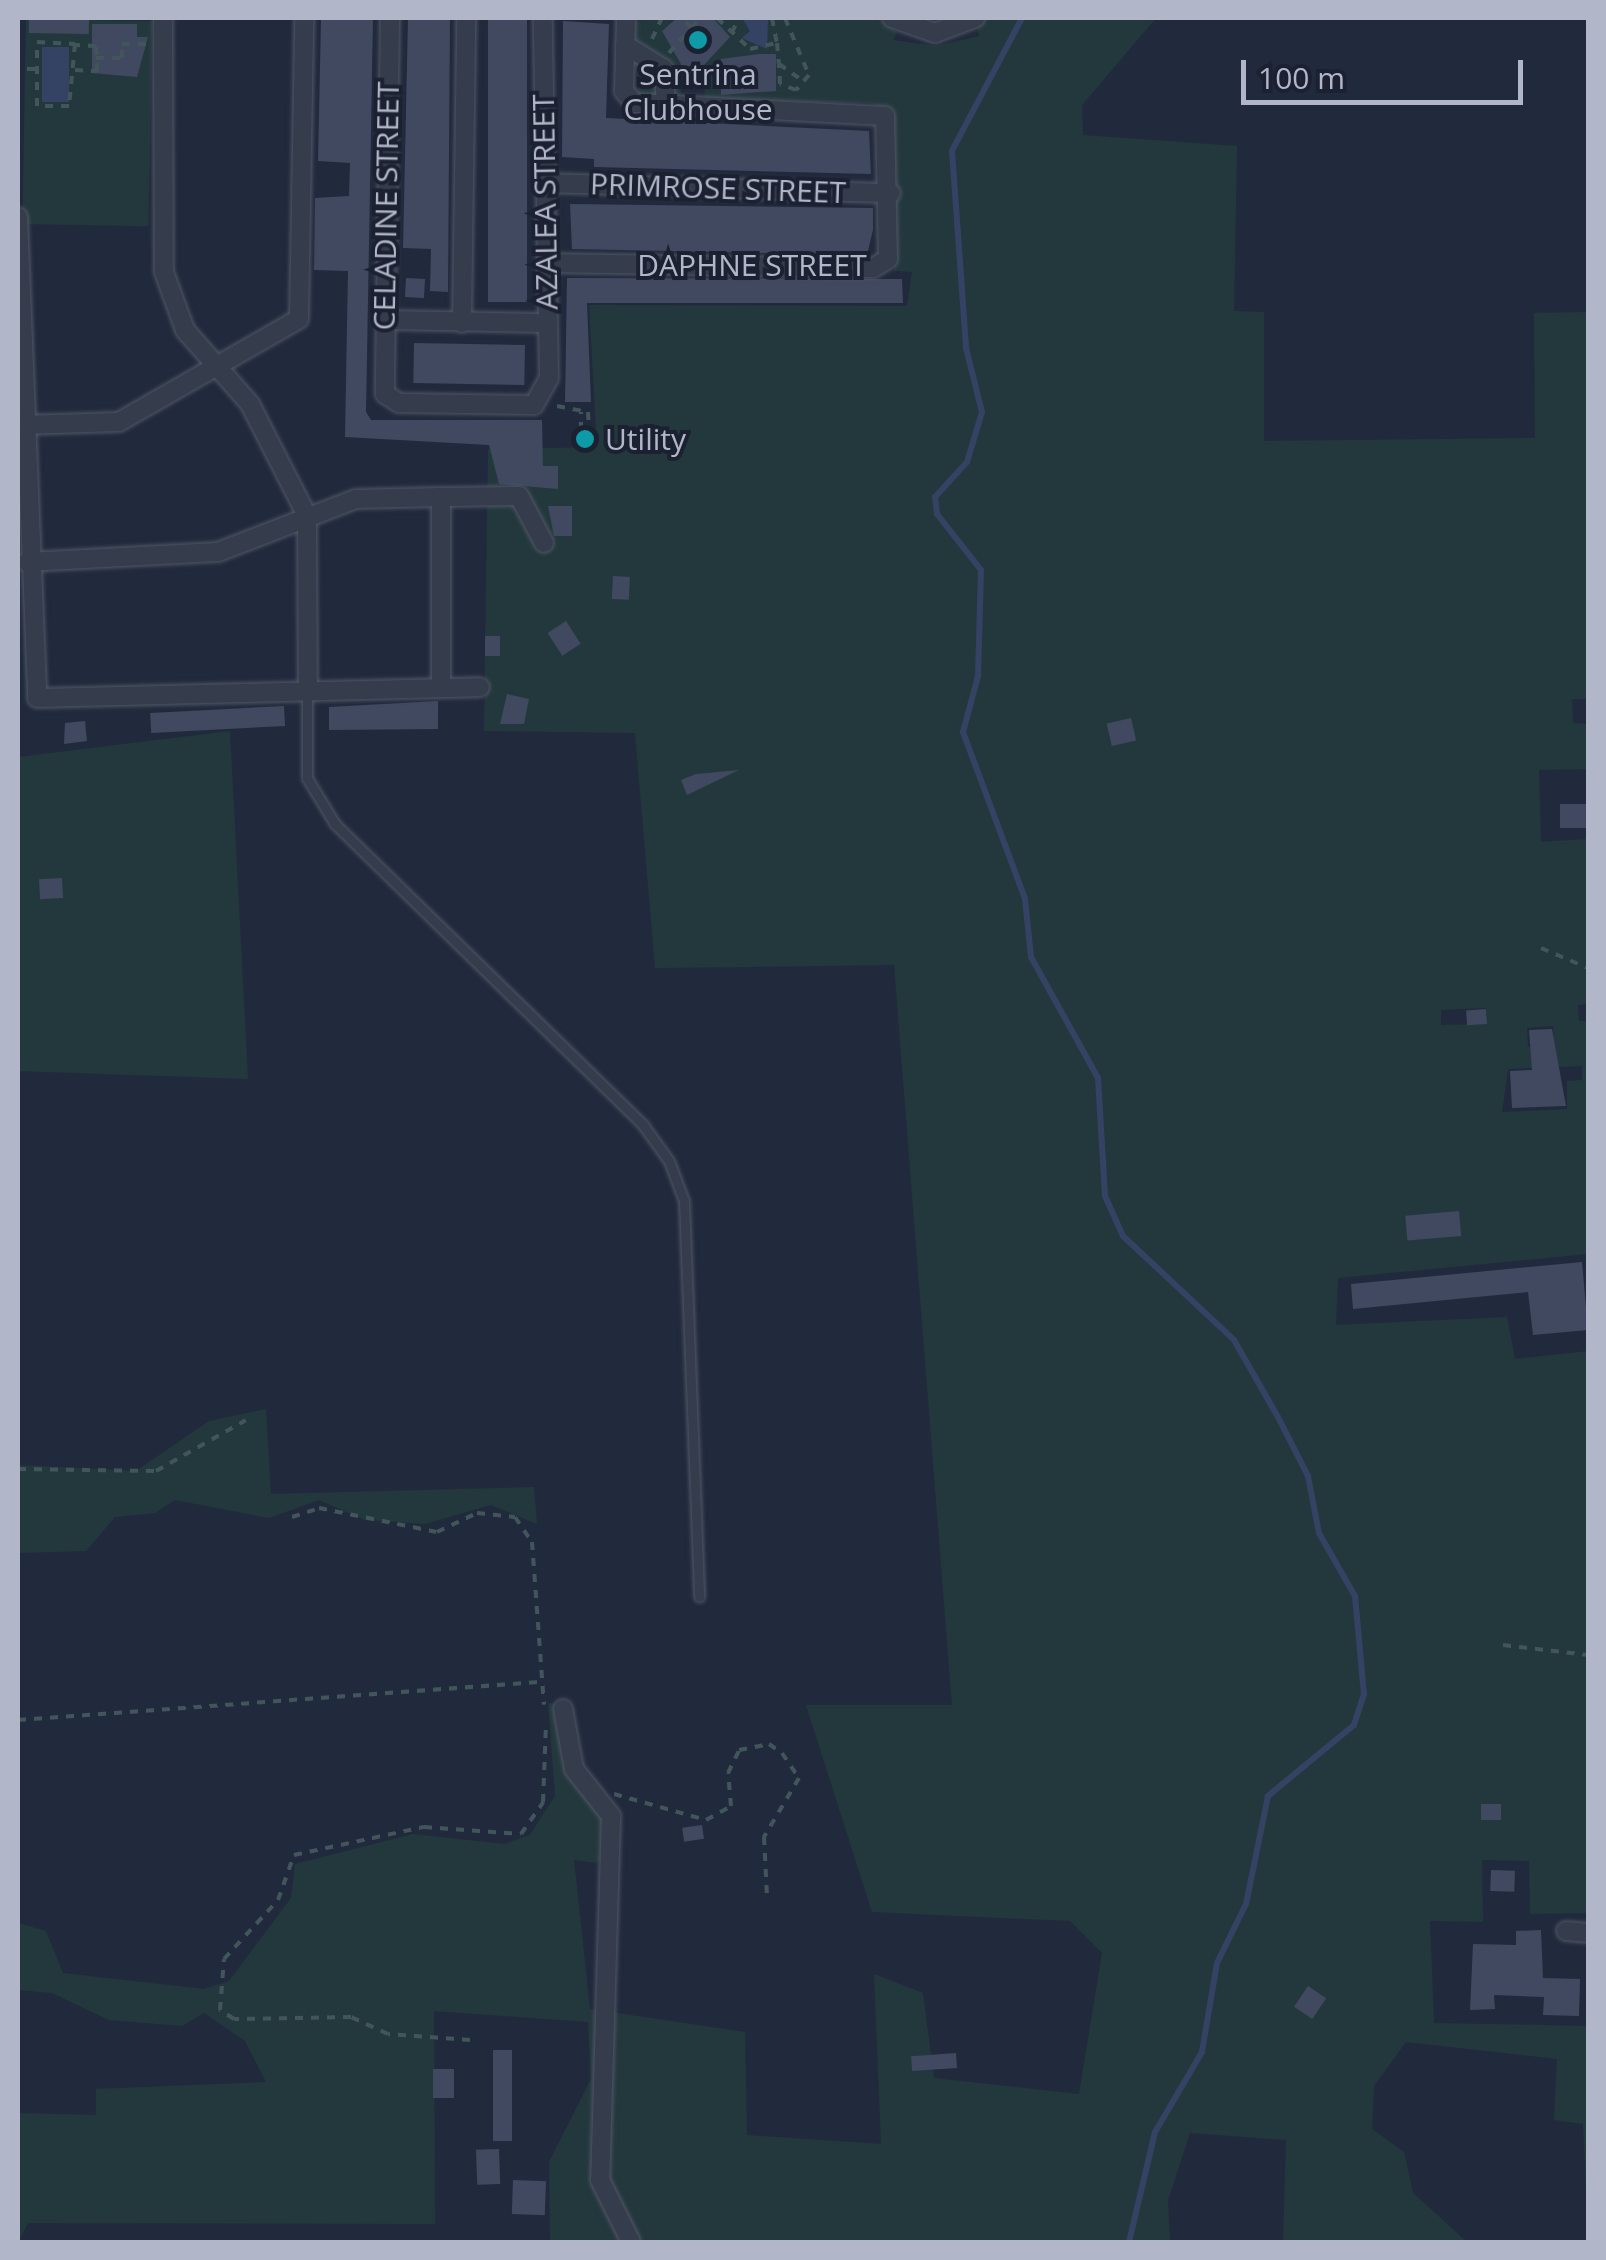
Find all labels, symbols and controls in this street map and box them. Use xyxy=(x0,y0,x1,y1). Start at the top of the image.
marker: Sentrina Clubhouse xyxy=(687,29,709,51)
scale bar xyxy=(1246,40,1528,102)
place label: Sentrina Clubhouse xyxy=(623,56,773,126)
text: 100 m xyxy=(1258,57,1345,98)
street label: CELADINE STREET xyxy=(366,81,406,331)
street label: AZALEA STREET xyxy=(525,94,565,310)
street label: PRIMROSE STREET xyxy=(589,166,847,210)
street label: DAPHNE STREET xyxy=(637,247,867,283)
place label: Utility xyxy=(605,421,686,457)
marker: Utility xyxy=(574,428,596,450)

